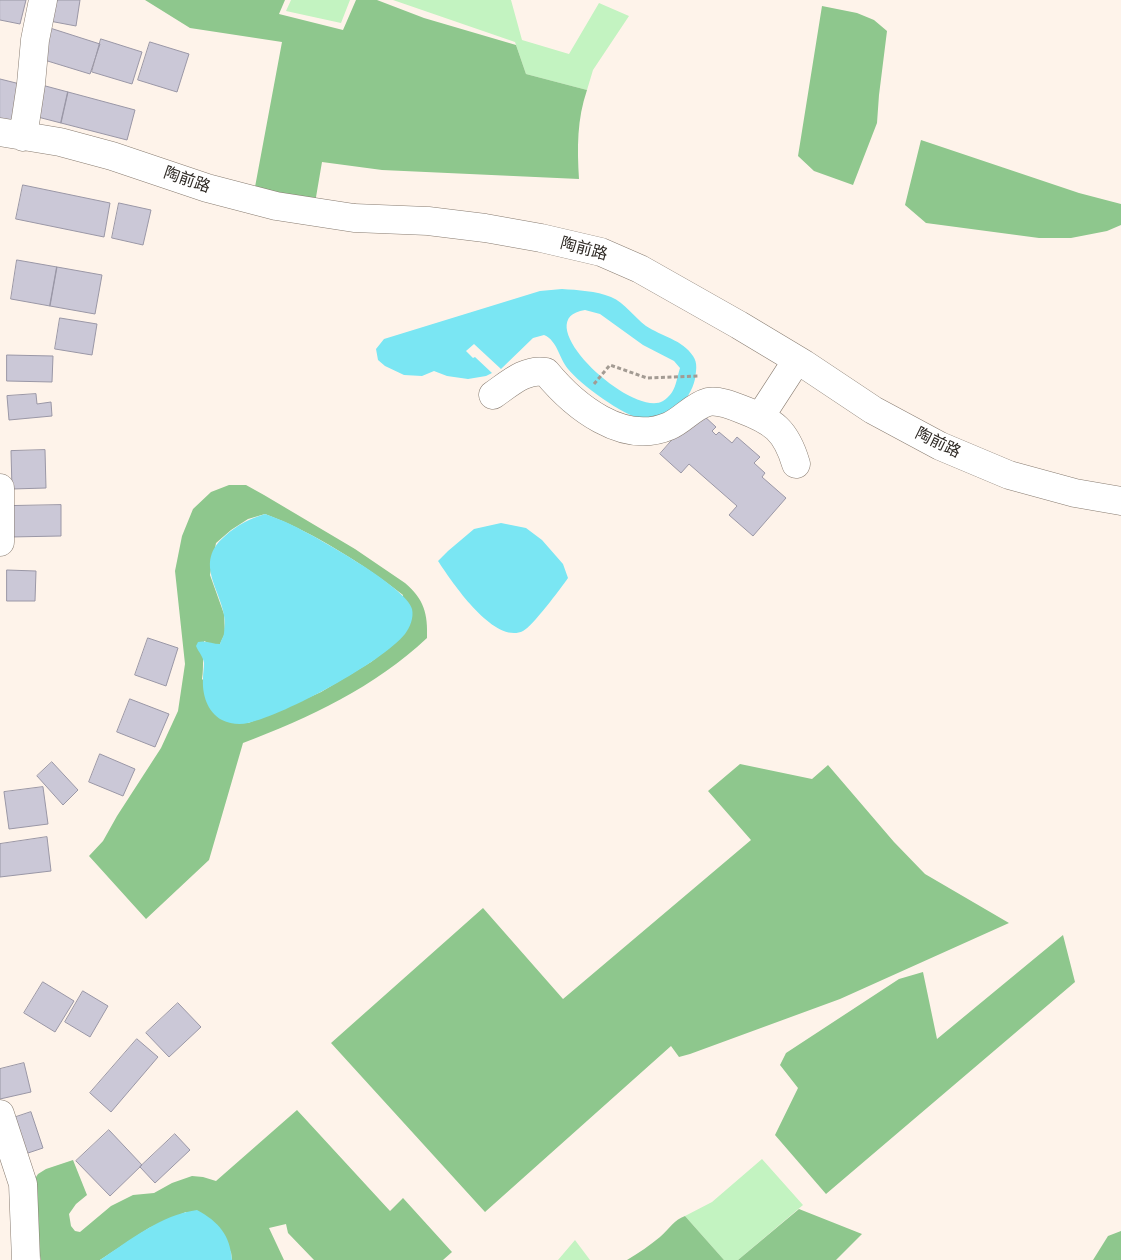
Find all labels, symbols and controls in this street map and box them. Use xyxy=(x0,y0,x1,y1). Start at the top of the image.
street label: 陶前路 xyxy=(161,163,213,197)
street label: 陶前路 xyxy=(558,234,610,264)
street label: 陶前路 xyxy=(912,424,964,462)

